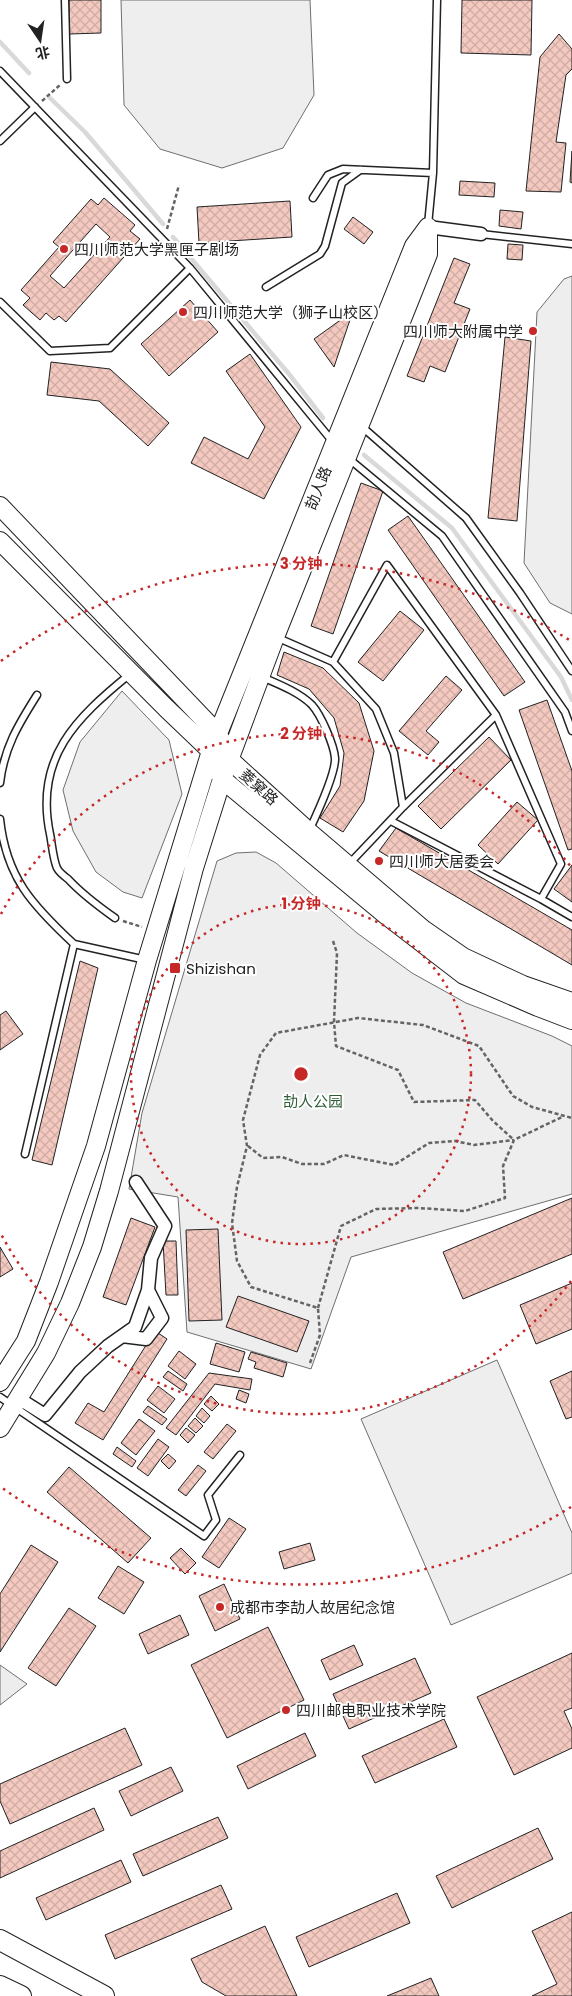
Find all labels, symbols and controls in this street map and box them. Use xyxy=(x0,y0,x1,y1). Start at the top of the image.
north arrow xyxy=(15,15,65,65)
text: 北 xyxy=(34,41,52,64)
place label: 四川师范大学黑匣子剧场 xyxy=(74,239,239,260)
marker: 四川师范大学黑匣子剧场 xyxy=(58,243,70,255)
place label: 四川师范大学（狮子山校区） xyxy=(193,302,388,323)
marker: 四川师范大学（狮子山校区） xyxy=(177,306,189,318)
place label: 四川师大附属中学 xyxy=(403,321,523,342)
marker: 四川师大附属中学 xyxy=(527,325,539,337)
street label: 劼人路 xyxy=(300,463,336,513)
text: 3 分钟 xyxy=(280,553,322,574)
text: 2 分钟 xyxy=(280,723,322,744)
street label: 菱窠路 xyxy=(235,764,283,810)
place label: 四川师大居委会 xyxy=(389,851,494,872)
marker: 四川师大居委会 xyxy=(373,855,385,867)
text: 1 分钟 xyxy=(282,893,320,914)
place label: Shizishan xyxy=(186,958,256,979)
marker: Shizishan xyxy=(168,961,182,975)
centre of rings xyxy=(292,1065,310,1083)
park label: 劼人公园 xyxy=(283,1091,343,1112)
place label: 成都市李劼人故居纪念馆 xyxy=(230,1597,395,1618)
marker: 成都市李劼人故居纪念馆 xyxy=(214,1601,226,1613)
place label: 四川邮电职业技术学院 xyxy=(296,1700,446,1721)
marker: 四川邮电职业技术学院 xyxy=(280,1704,292,1716)

